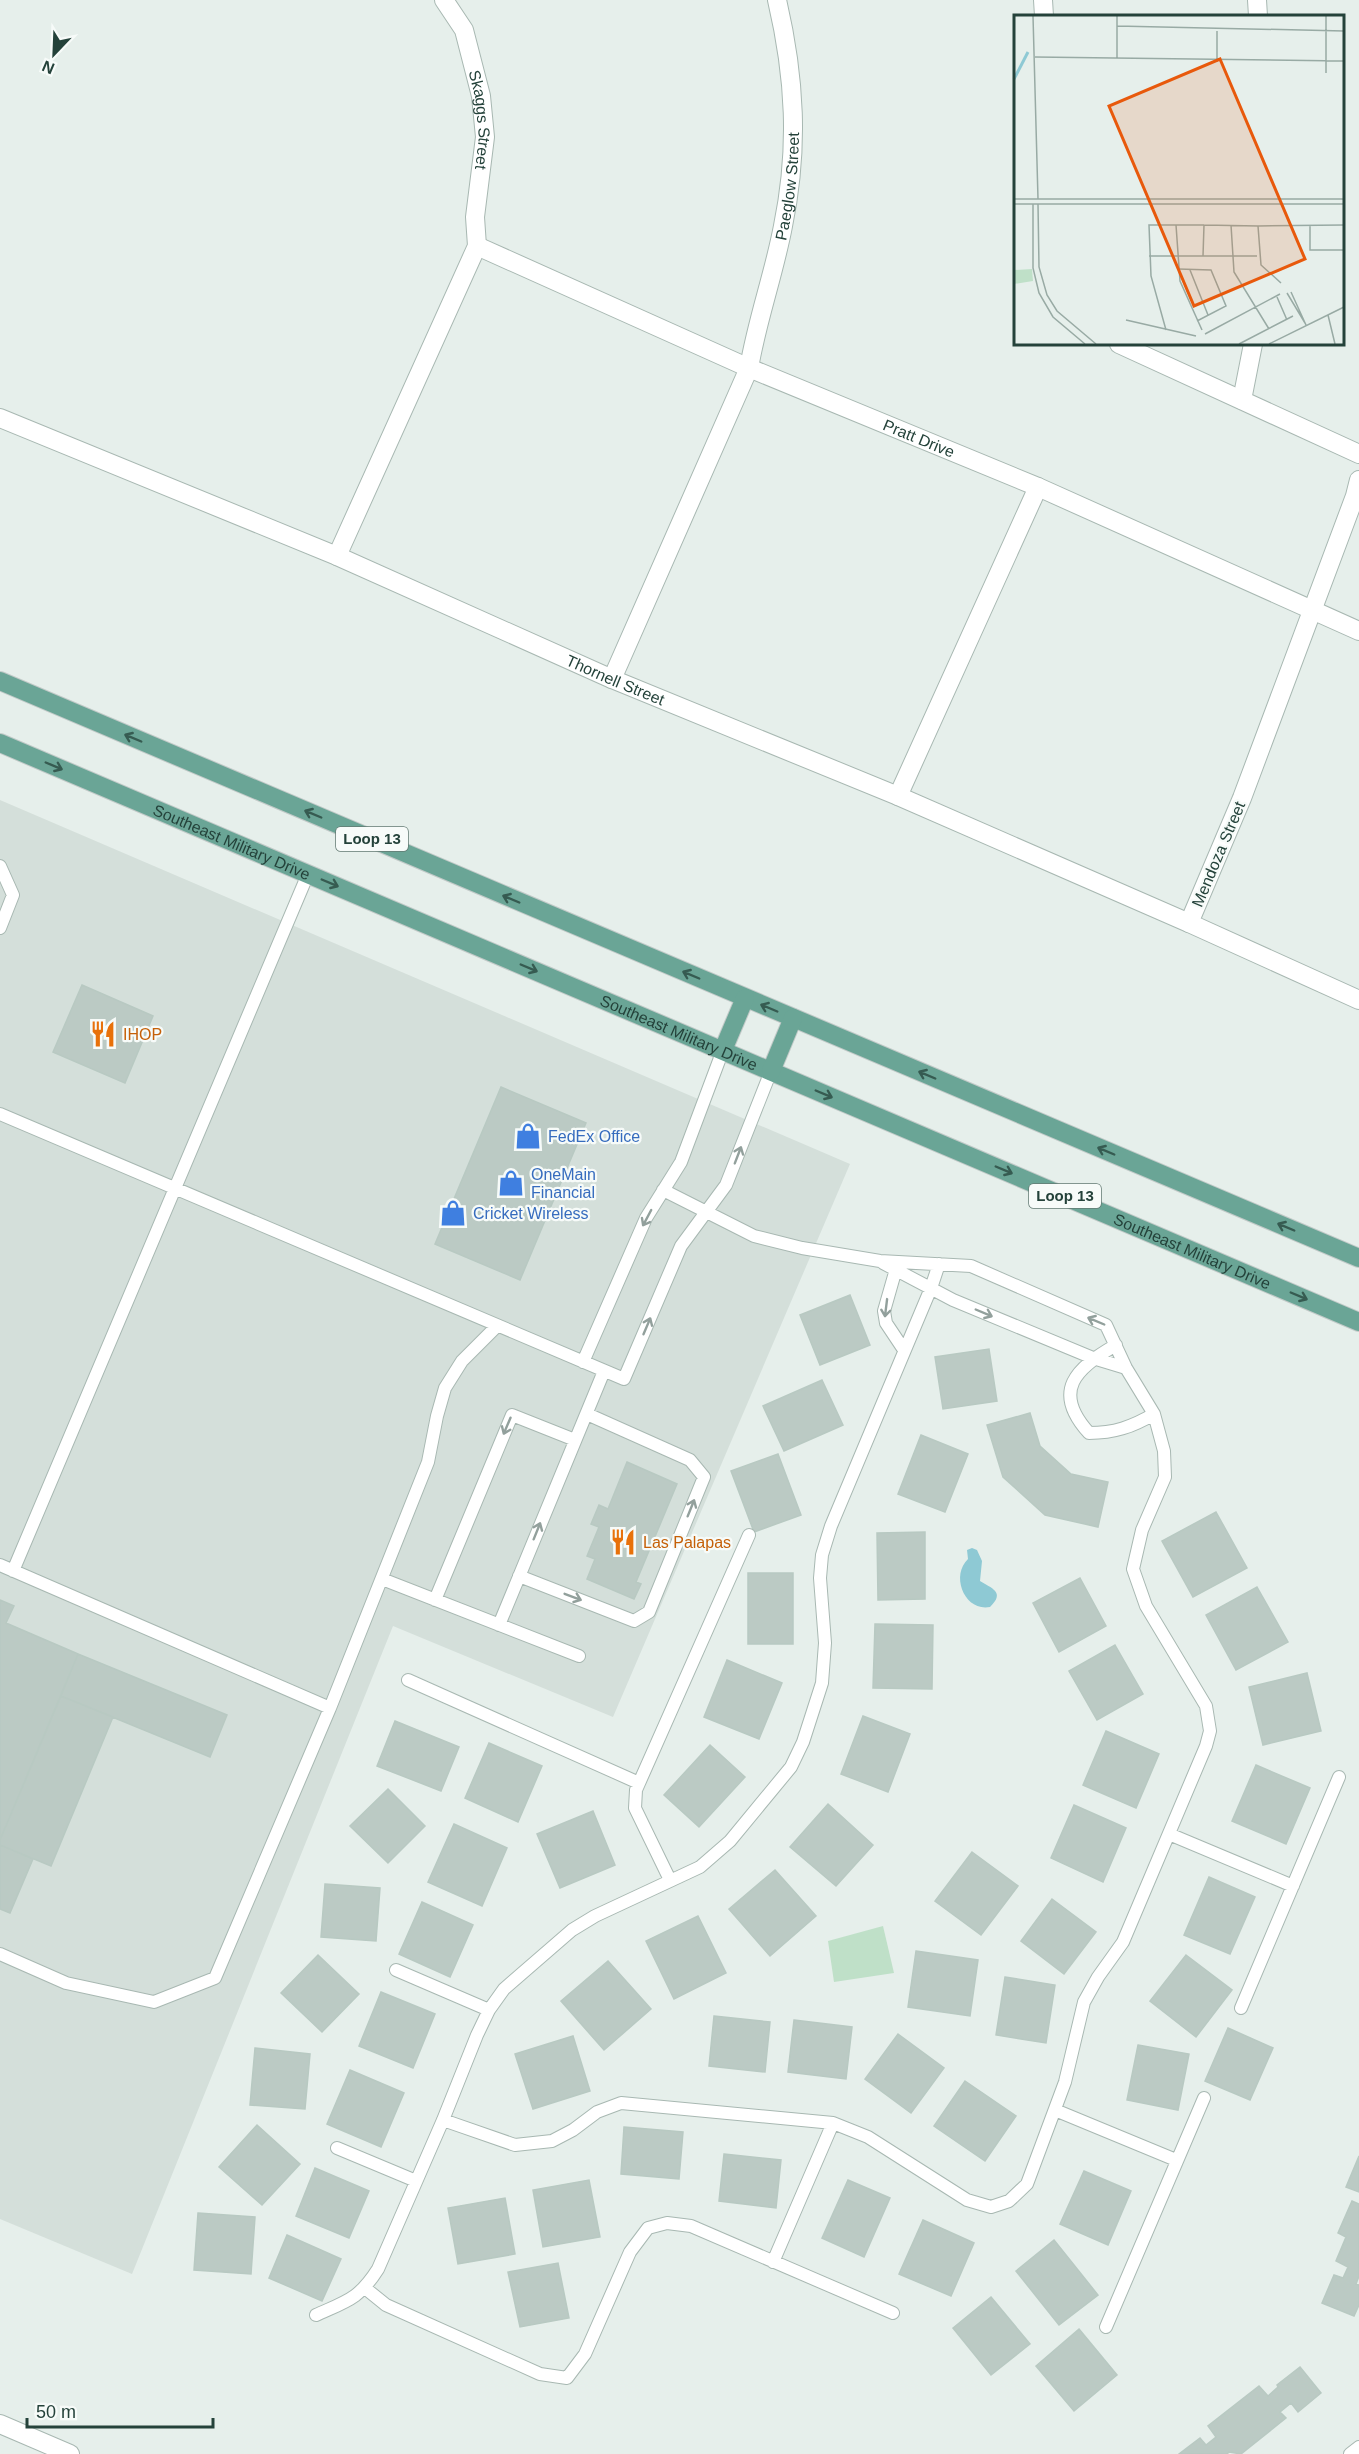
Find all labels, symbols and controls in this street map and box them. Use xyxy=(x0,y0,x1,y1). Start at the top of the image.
inset map xyxy=(1014,15,1344,345)
north arrow xyxy=(24,24,84,84)
text: N xyxy=(40,57,57,77)
street label: Skaggs Street xyxy=(466,68,493,171)
street label: Paeglow Street xyxy=(772,132,802,242)
street label: Pratt Drive xyxy=(881,416,957,461)
street label: Thornell Street xyxy=(564,652,667,709)
one-way arrow xyxy=(124,732,143,743)
one-way arrow xyxy=(44,761,63,772)
street label: Mendoza Street xyxy=(1189,798,1249,910)
street label: Southeast Military Drive xyxy=(151,801,313,883)
one-way arrow xyxy=(304,808,322,819)
road number: Loop 13 xyxy=(336,827,408,851)
one-way arrow xyxy=(321,879,339,890)
one-way arrow xyxy=(503,892,521,904)
one-way arrow xyxy=(519,963,537,974)
one-way arrow xyxy=(682,969,701,980)
street label: Southeast Military Drive xyxy=(598,992,760,1074)
one-way arrow xyxy=(760,1002,778,1013)
restaurant icon: IHOP xyxy=(88,1019,118,1049)
place label: IHOP xyxy=(123,1026,162,1043)
one-way arrow xyxy=(918,1069,936,1080)
one-way arrow xyxy=(815,1089,833,1100)
shop icon: FedEx Office xyxy=(513,1121,543,1151)
place label: FedEx Office xyxy=(548,1128,640,1145)
one-way arrow xyxy=(1098,1145,1116,1156)
one-way arrow xyxy=(733,1146,744,1164)
one-way arrow xyxy=(994,1165,1013,1176)
place label: OneMain Financial xyxy=(531,1166,596,1201)
shop icon: OneMain Financial xyxy=(496,1168,526,1198)
road number: Loop 13 xyxy=(1029,1184,1101,1208)
shop icon: Cricket Wireless xyxy=(438,1198,468,1228)
place label: Cricket Wireless xyxy=(473,1205,589,1222)
one-way arrow xyxy=(641,1208,652,1226)
street label: Southeast Military Drive xyxy=(1111,1210,1273,1292)
one-way arrow xyxy=(1277,1221,1295,1232)
one-way arrow xyxy=(1289,1291,1308,1302)
one-way arrow xyxy=(881,1298,892,1317)
one-way arrow xyxy=(974,1308,993,1319)
one-way arrow xyxy=(1088,1315,1106,1326)
one-way arrow xyxy=(642,1317,653,1335)
one-way arrow xyxy=(501,1416,512,1434)
one-way arrow xyxy=(686,1499,697,1518)
one-way arrow xyxy=(532,1523,543,1541)
restaurant icon: Las Palapas xyxy=(608,1527,638,1557)
place label: Las Palapas xyxy=(643,1534,731,1551)
one-way arrow xyxy=(564,1592,582,1603)
scale bar xyxy=(27,2391,213,2429)
text: 50 m xyxy=(36,2402,76,2422)

